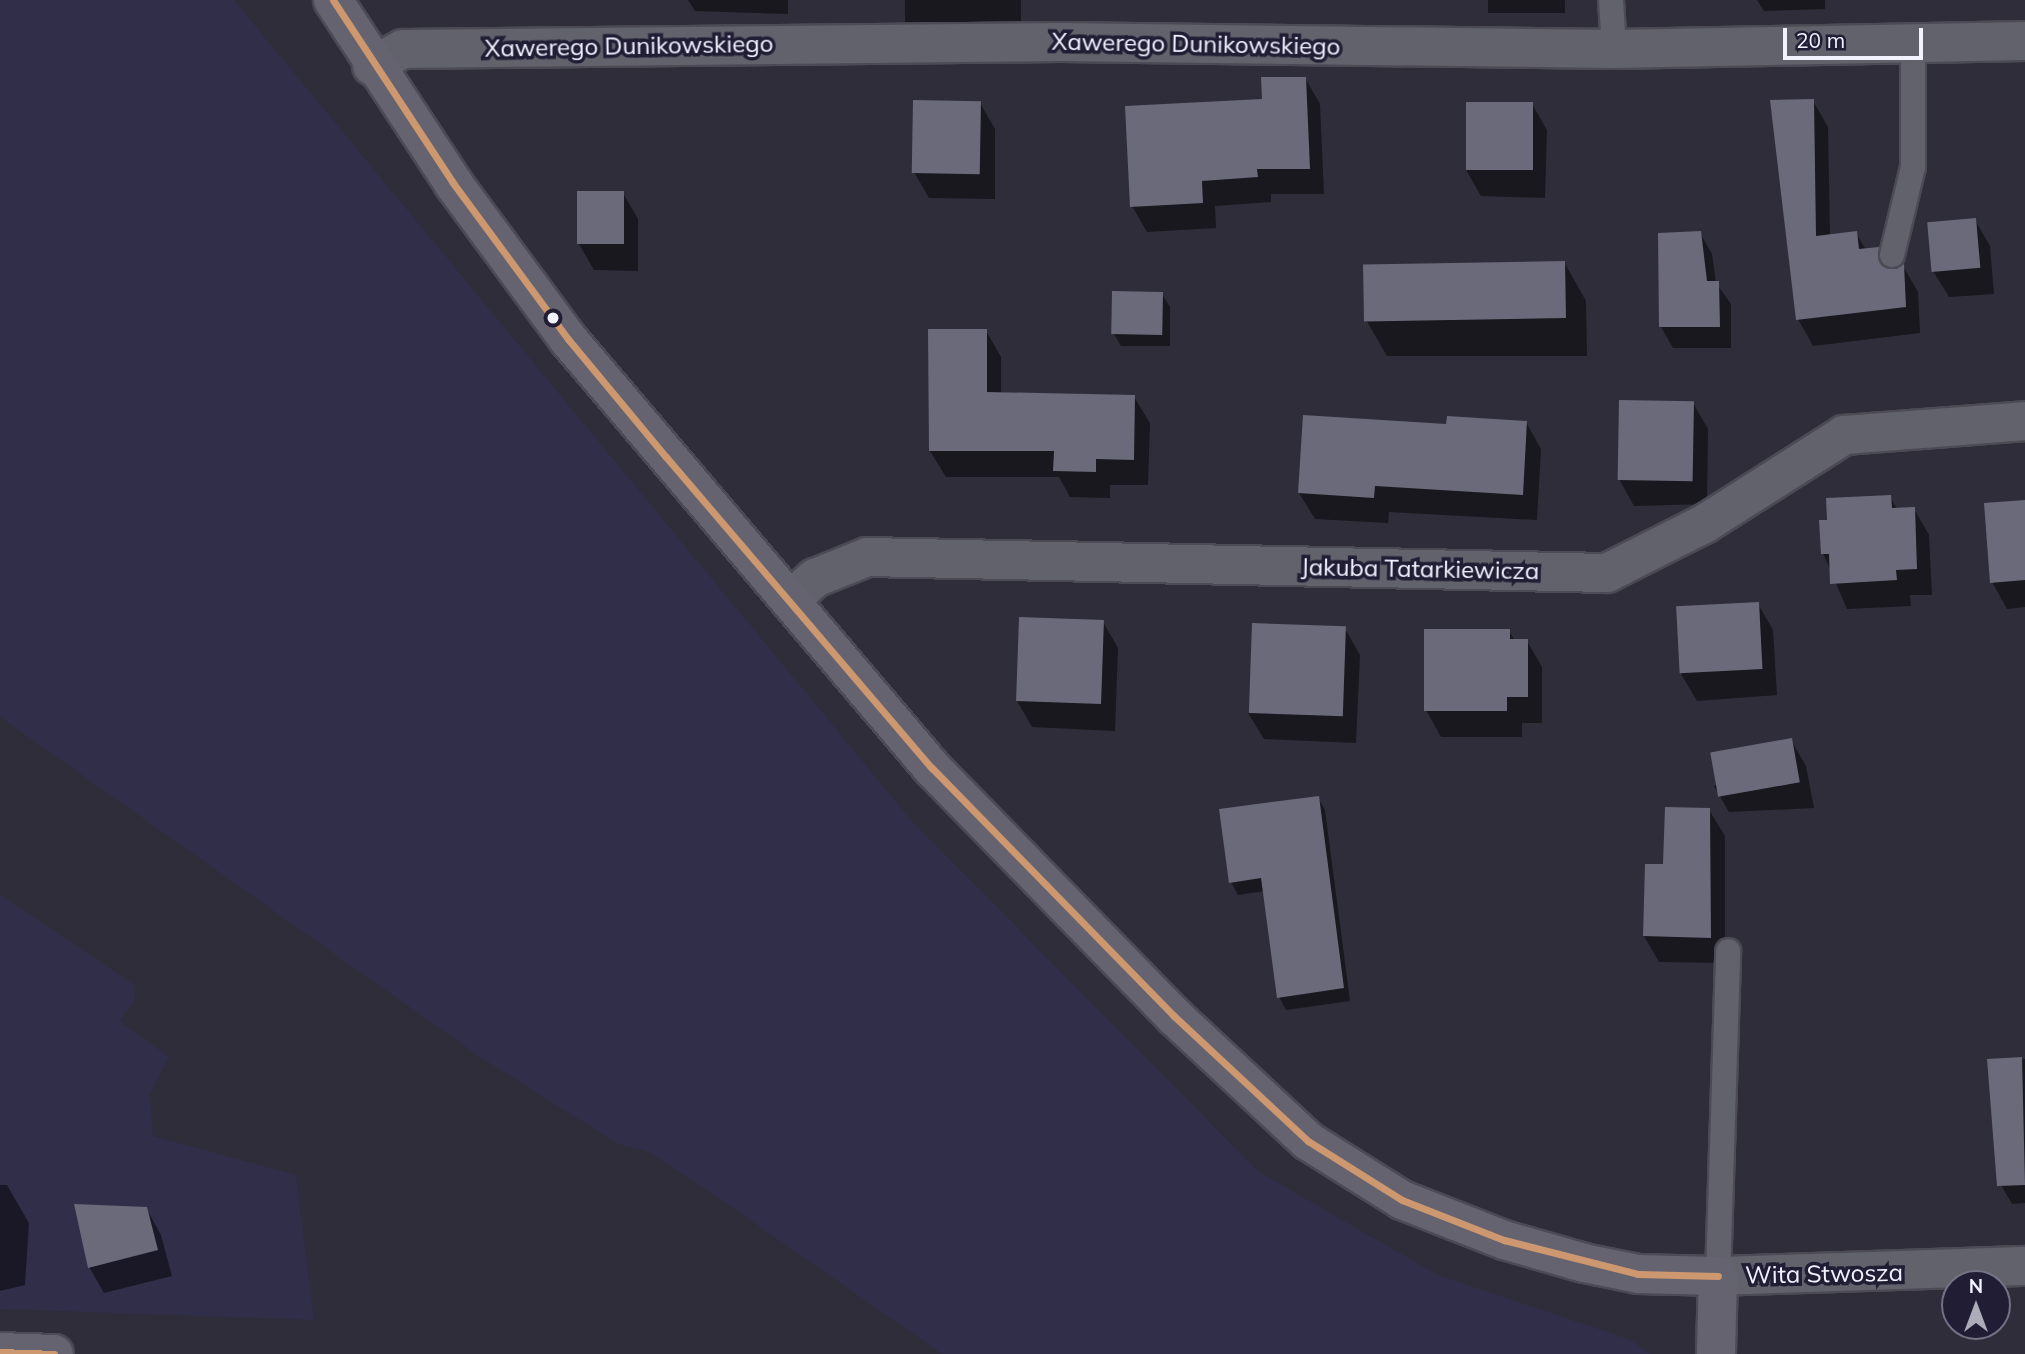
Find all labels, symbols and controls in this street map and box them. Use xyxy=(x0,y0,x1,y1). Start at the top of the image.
scale bar xyxy=(1787,14,1927,58)
street label: Xawerego Dunikowskiego xyxy=(1051,27,1341,61)
text: 20 m xyxy=(1796,27,1845,53)
street label: Xawerego Dunikowskiego xyxy=(484,29,774,63)
unlabelled marker xyxy=(546,311,560,325)
street label: Jakuba Tatarkiewicza xyxy=(1301,553,1539,585)
street label: Wita Stwosza xyxy=(1745,1258,1903,1290)
north arrow xyxy=(1941,1270,2011,1340)
text: N xyxy=(1969,1274,1983,1298)

